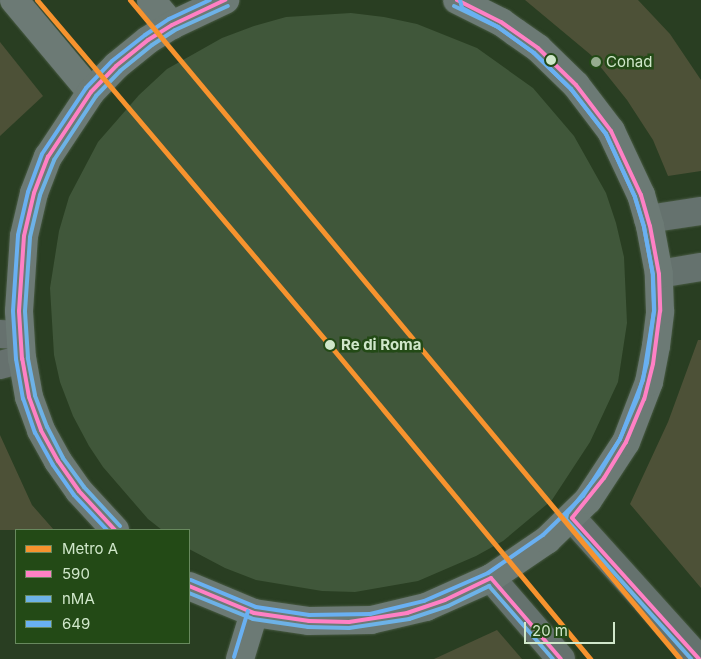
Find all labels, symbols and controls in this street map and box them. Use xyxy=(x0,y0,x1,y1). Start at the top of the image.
place label: Conad xyxy=(606,53,652,71)
unlabelled marker xyxy=(546,55,556,65)
marker: Conad xyxy=(590,56,602,68)
place label: Re di Roma xyxy=(341,336,421,354)
marker: Re di Roma xyxy=(323,338,337,352)
legend xyxy=(15,529,190,644)
text: Metro A xyxy=(62,539,118,558)
text: 590 xyxy=(62,564,90,583)
text: nMA xyxy=(62,589,95,608)
scale bar xyxy=(526,612,617,644)
text: 649 xyxy=(62,614,90,633)
text: 20 m xyxy=(532,621,568,640)

